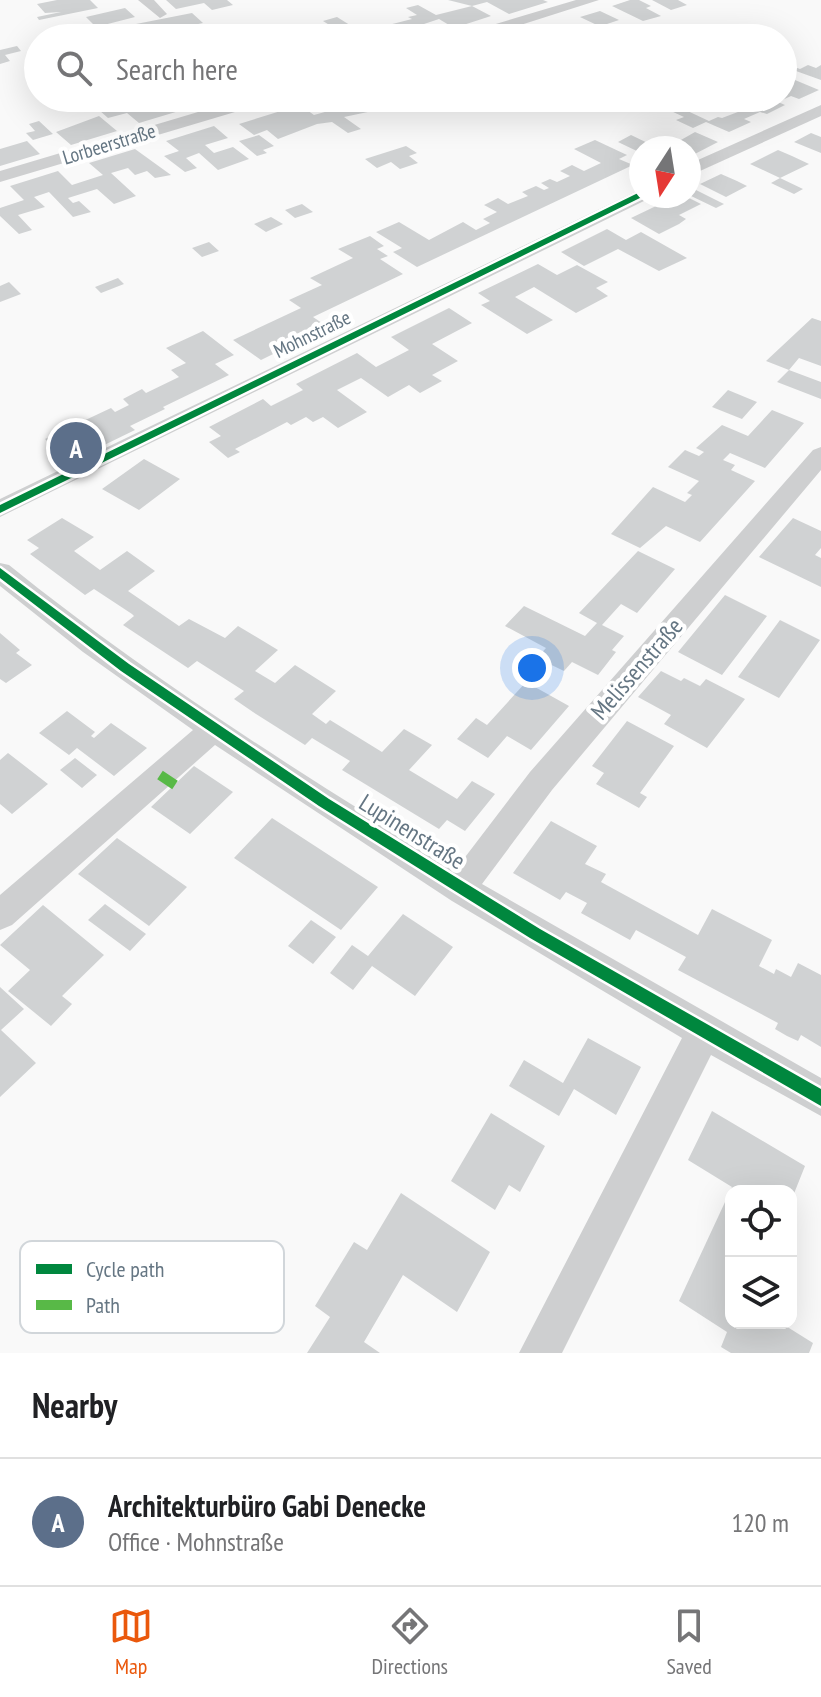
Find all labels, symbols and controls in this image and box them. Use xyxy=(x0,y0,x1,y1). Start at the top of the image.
search box xyxy=(24,24,797,112)
icon: search xyxy=(52,46,96,90)
text: Search here xyxy=(116,49,238,88)
street label: Lorbeerstraße xyxy=(59,118,159,170)
north arrow xyxy=(629,136,701,208)
street label: Mohnstraße xyxy=(269,304,355,364)
pin: A xyxy=(50,418,102,478)
street label: Melissenstraße xyxy=(584,611,689,726)
your location xyxy=(512,648,552,688)
street label: Lupinenstraße xyxy=(354,787,471,876)
map controls xyxy=(725,1185,797,1329)
button: locate xyxy=(725,1185,797,1257)
legend xyxy=(20,1241,284,1333)
text: Cycle path xyxy=(86,1255,164,1283)
button: layers xyxy=(725,1257,797,1329)
text: Path xyxy=(86,1291,120,1319)
text: Nearby xyxy=(32,1383,117,1427)
text: Architekturbüro Gabi Denecke xyxy=(108,1486,426,1525)
text: A xyxy=(51,1506,65,1539)
text: 120 m xyxy=(731,1506,789,1539)
text: Office · Mohnstraße xyxy=(108,1525,284,1558)
tab: Map xyxy=(109,1604,153,1680)
tab: Directions xyxy=(372,1604,448,1680)
tab: Saved xyxy=(666,1604,712,1680)

